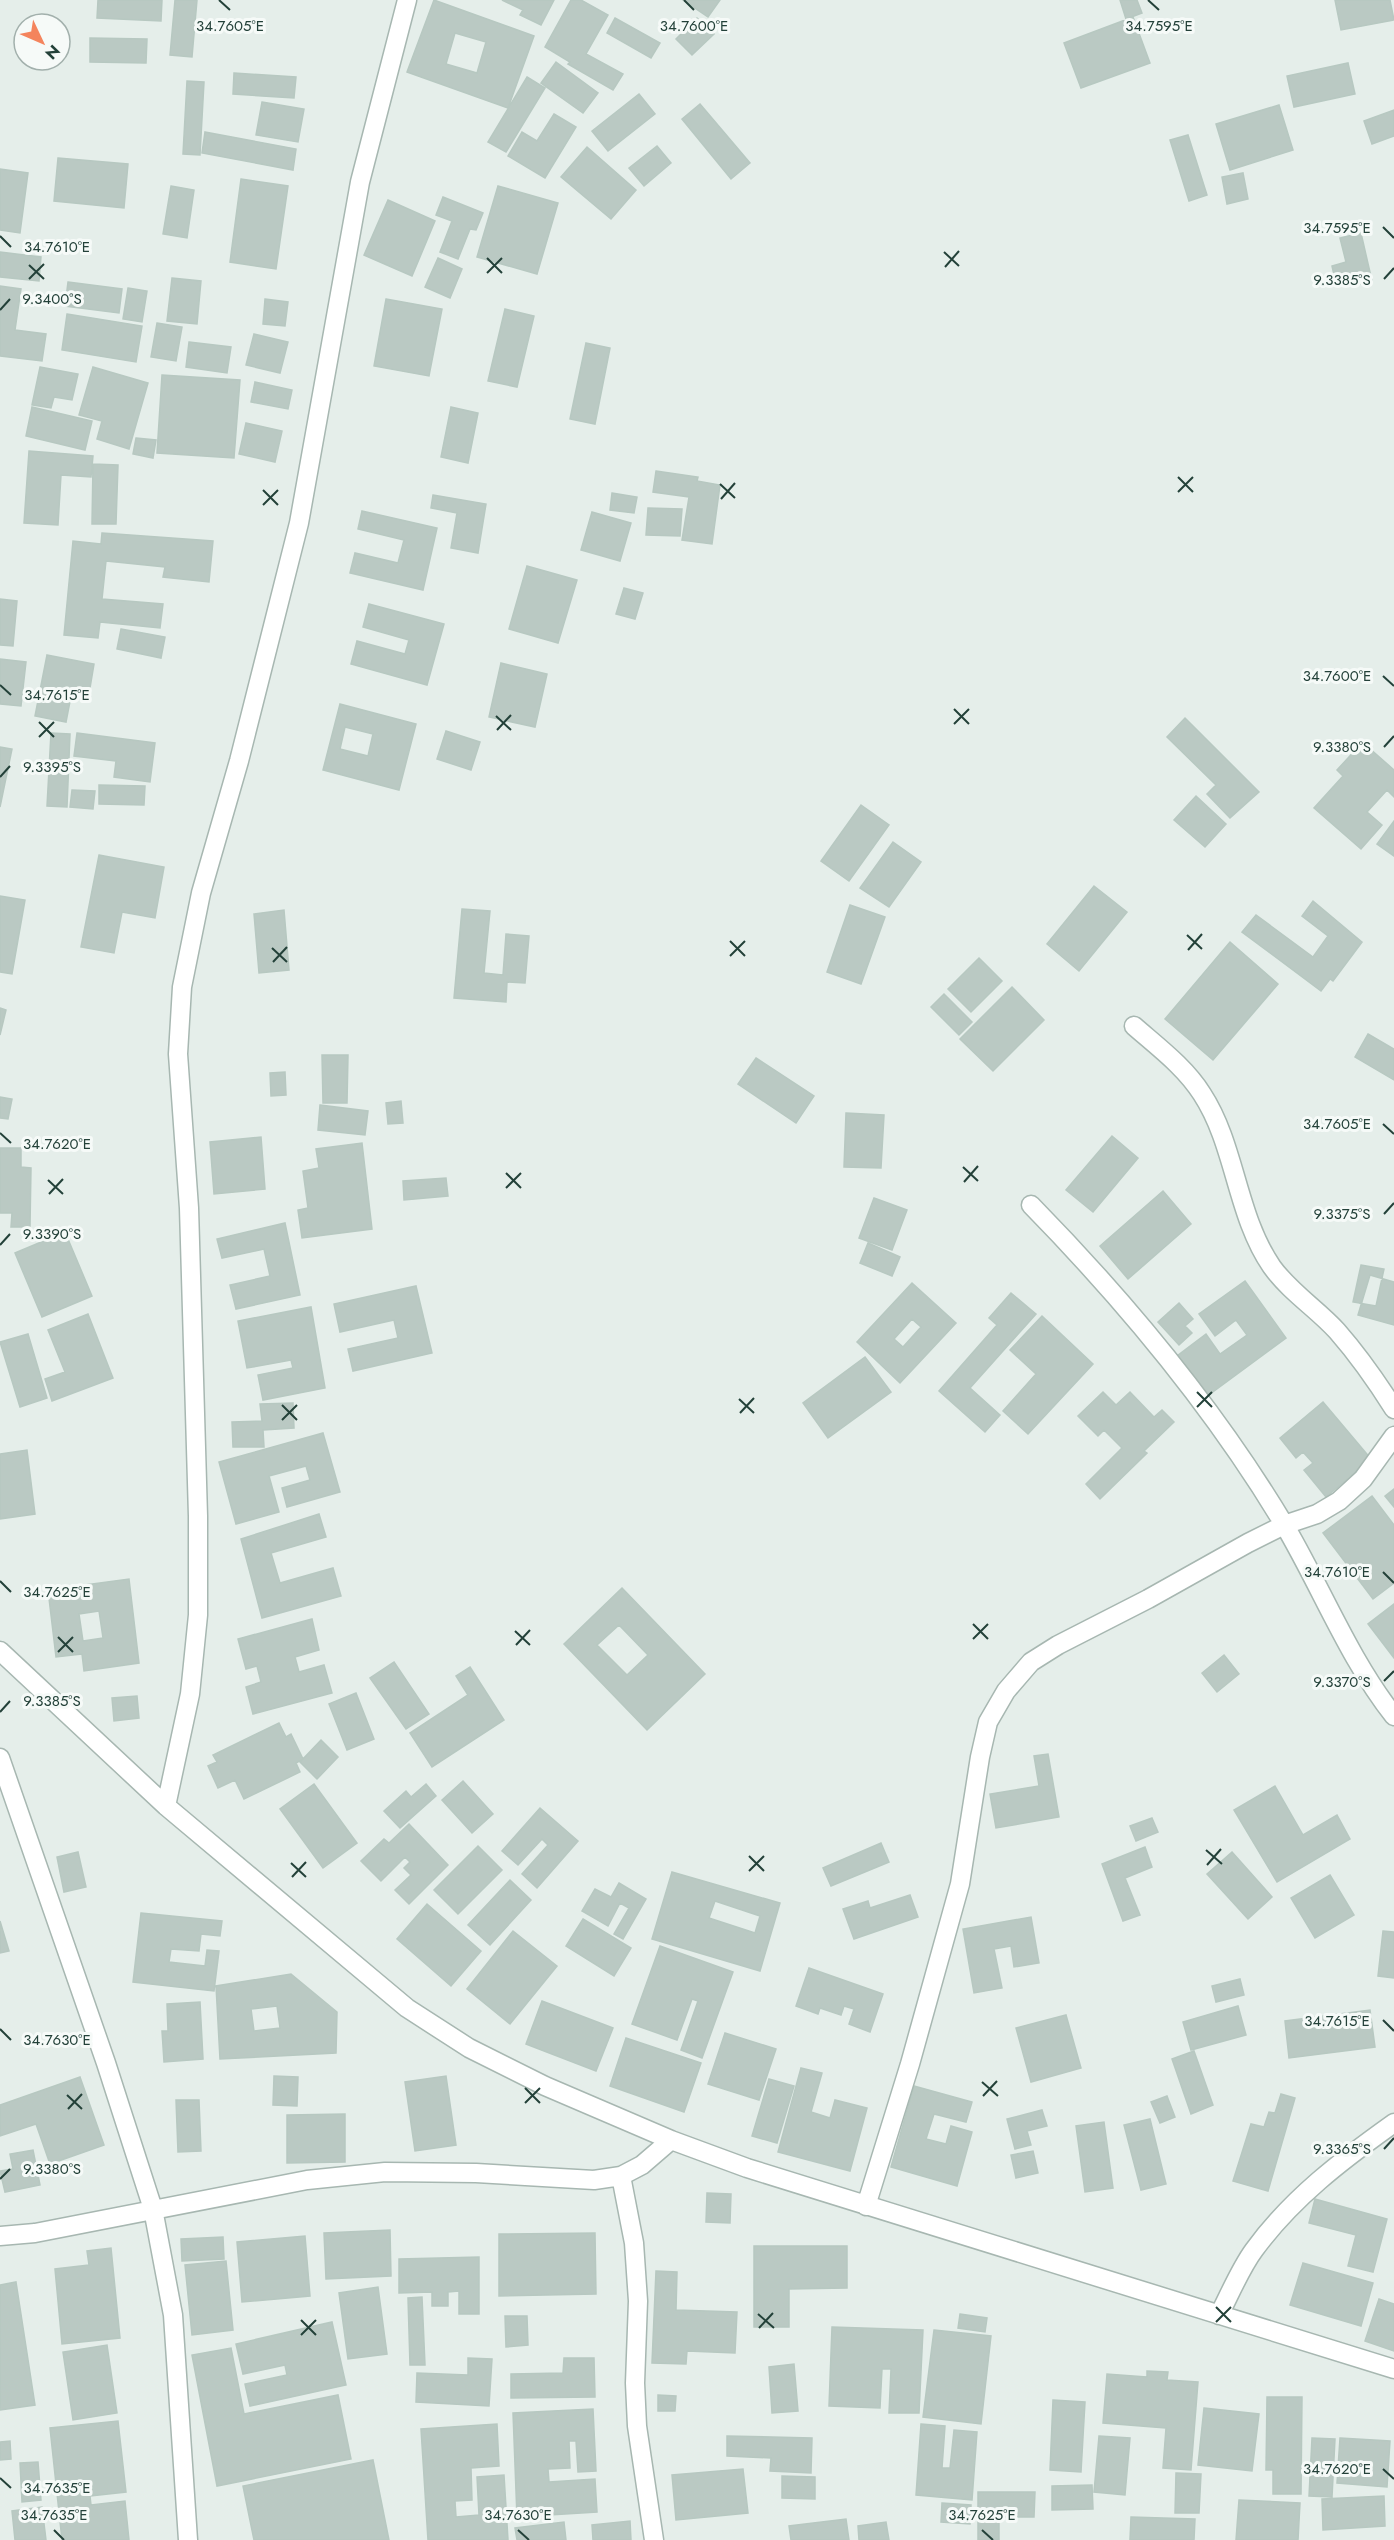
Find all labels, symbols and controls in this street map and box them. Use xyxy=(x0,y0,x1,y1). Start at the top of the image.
north arrow xyxy=(12,12,72,72)
text: 34.7605°E xyxy=(196,15,264,37)
text: 34.7600°E xyxy=(660,15,728,37)
text: 34.7595°E xyxy=(1125,15,1193,37)
text: N xyxy=(40,40,65,65)
text: 34.7595°E xyxy=(1303,217,1371,239)
text: 34.7610°E xyxy=(24,236,90,258)
text: 9.3385°S xyxy=(1313,269,1371,291)
text: 9.3400°S xyxy=(22,288,82,310)
text: 34.7600°E xyxy=(1303,665,1371,687)
text: 34.7615°E xyxy=(24,684,90,706)
text: 9.3380°S xyxy=(1313,736,1371,758)
text: 9.3395°S xyxy=(23,756,81,778)
text: 34.7605°E xyxy=(1303,1113,1371,1135)
text: 34.7620°E xyxy=(23,1133,91,1155)
text: 9.3375°S xyxy=(1314,1203,1370,1225)
text: 9.3390°S xyxy=(23,1223,81,1245)
text: 34.7610°E xyxy=(1304,1561,1370,1583)
text: 34.7625°E xyxy=(23,1581,91,1603)
text: 9.3370°S xyxy=(1313,1671,1371,1693)
text: 9.3385°S xyxy=(23,1690,81,1712)
text: 34.7615°E xyxy=(1304,2010,1370,2032)
text: 34.7630°E xyxy=(23,2029,91,2051)
text: 9.3365°S xyxy=(1313,2138,1371,2160)
text: 9.3380°S xyxy=(23,2158,81,2180)
text: 34.7620°E xyxy=(1303,2458,1371,2480)
text: 34.7635°E xyxy=(23,2477,91,2499)
text: 34.7635°E xyxy=(20,2504,88,2526)
text: 34.7630°E xyxy=(484,2504,552,2526)
text: 34.7625°E xyxy=(948,2504,1016,2526)

